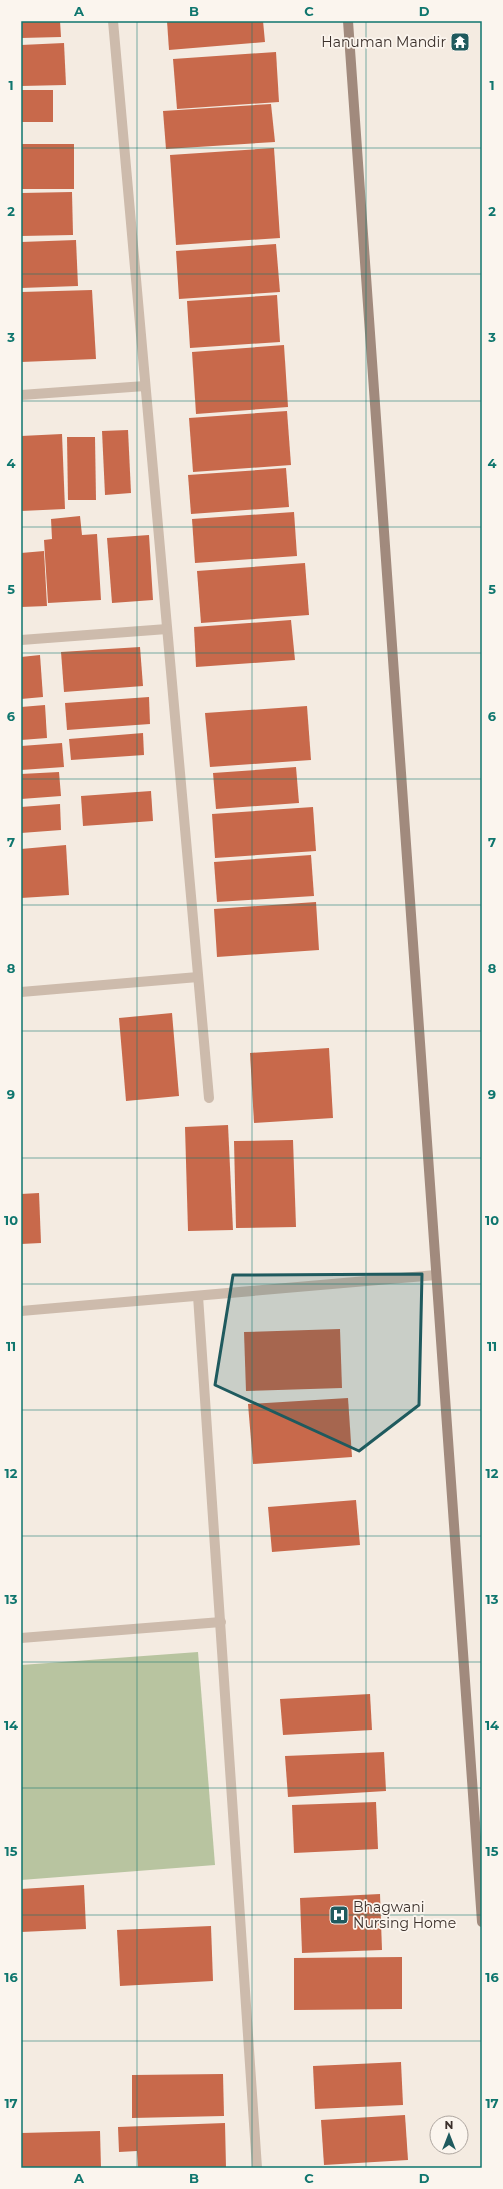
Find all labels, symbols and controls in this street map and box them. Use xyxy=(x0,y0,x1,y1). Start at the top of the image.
text: A xyxy=(73,3,85,19)
text: B xyxy=(189,3,199,19)
text: C xyxy=(304,3,314,19)
text: D xyxy=(419,3,430,19)
temple icon: Hanuman Mandir xyxy=(449,31,471,53)
place label: Hanuman Mandir xyxy=(321,33,446,51)
text: 1 xyxy=(8,77,14,93)
text: 1 xyxy=(489,77,495,93)
text: 2 xyxy=(7,203,15,219)
text: 2 xyxy=(488,203,496,219)
text: 3 xyxy=(6,329,15,345)
text: 3 xyxy=(487,329,496,345)
text: 4 xyxy=(7,455,16,471)
text: 4 xyxy=(488,455,497,471)
text: 5 xyxy=(7,581,15,597)
text: 5 xyxy=(488,581,496,597)
text: 6 xyxy=(7,708,16,724)
text: 6 xyxy=(488,708,497,724)
text: 7 xyxy=(7,834,15,850)
text: 7 xyxy=(488,834,496,850)
text: 8 xyxy=(7,960,16,976)
text: 8 xyxy=(488,960,497,976)
text: 9 xyxy=(7,1086,15,1102)
text: 9 xyxy=(488,1086,496,1102)
text: 10 xyxy=(4,1212,18,1228)
text: 10 xyxy=(485,1212,499,1228)
text: 11 xyxy=(6,1338,16,1354)
text: 11 xyxy=(487,1338,497,1354)
text: 12 xyxy=(5,1465,18,1481)
text: 12 xyxy=(486,1465,499,1481)
text: 13 xyxy=(5,1591,18,1607)
text: 13 xyxy=(486,1591,499,1607)
text: 14 xyxy=(4,1717,18,1733)
text: 14 xyxy=(485,1717,499,1733)
text: 15 xyxy=(5,1843,18,1859)
text: 15 xyxy=(486,1843,499,1859)
place label: Bhagwani Nursing Home xyxy=(353,1898,456,1932)
hospital icon: Bhagwani Nursing Home xyxy=(328,1904,350,1926)
text: 16 xyxy=(4,1969,18,1985)
text: 16 xyxy=(485,1969,499,1985)
text: 17 xyxy=(4,2095,18,2111)
text: 17 xyxy=(485,2095,499,2111)
north arrow xyxy=(429,2115,469,2155)
text: N xyxy=(445,2118,453,2132)
text: A xyxy=(73,2170,85,2186)
text: B xyxy=(189,2170,199,2186)
text: C xyxy=(304,2170,314,2186)
text: D xyxy=(419,2170,430,2186)

